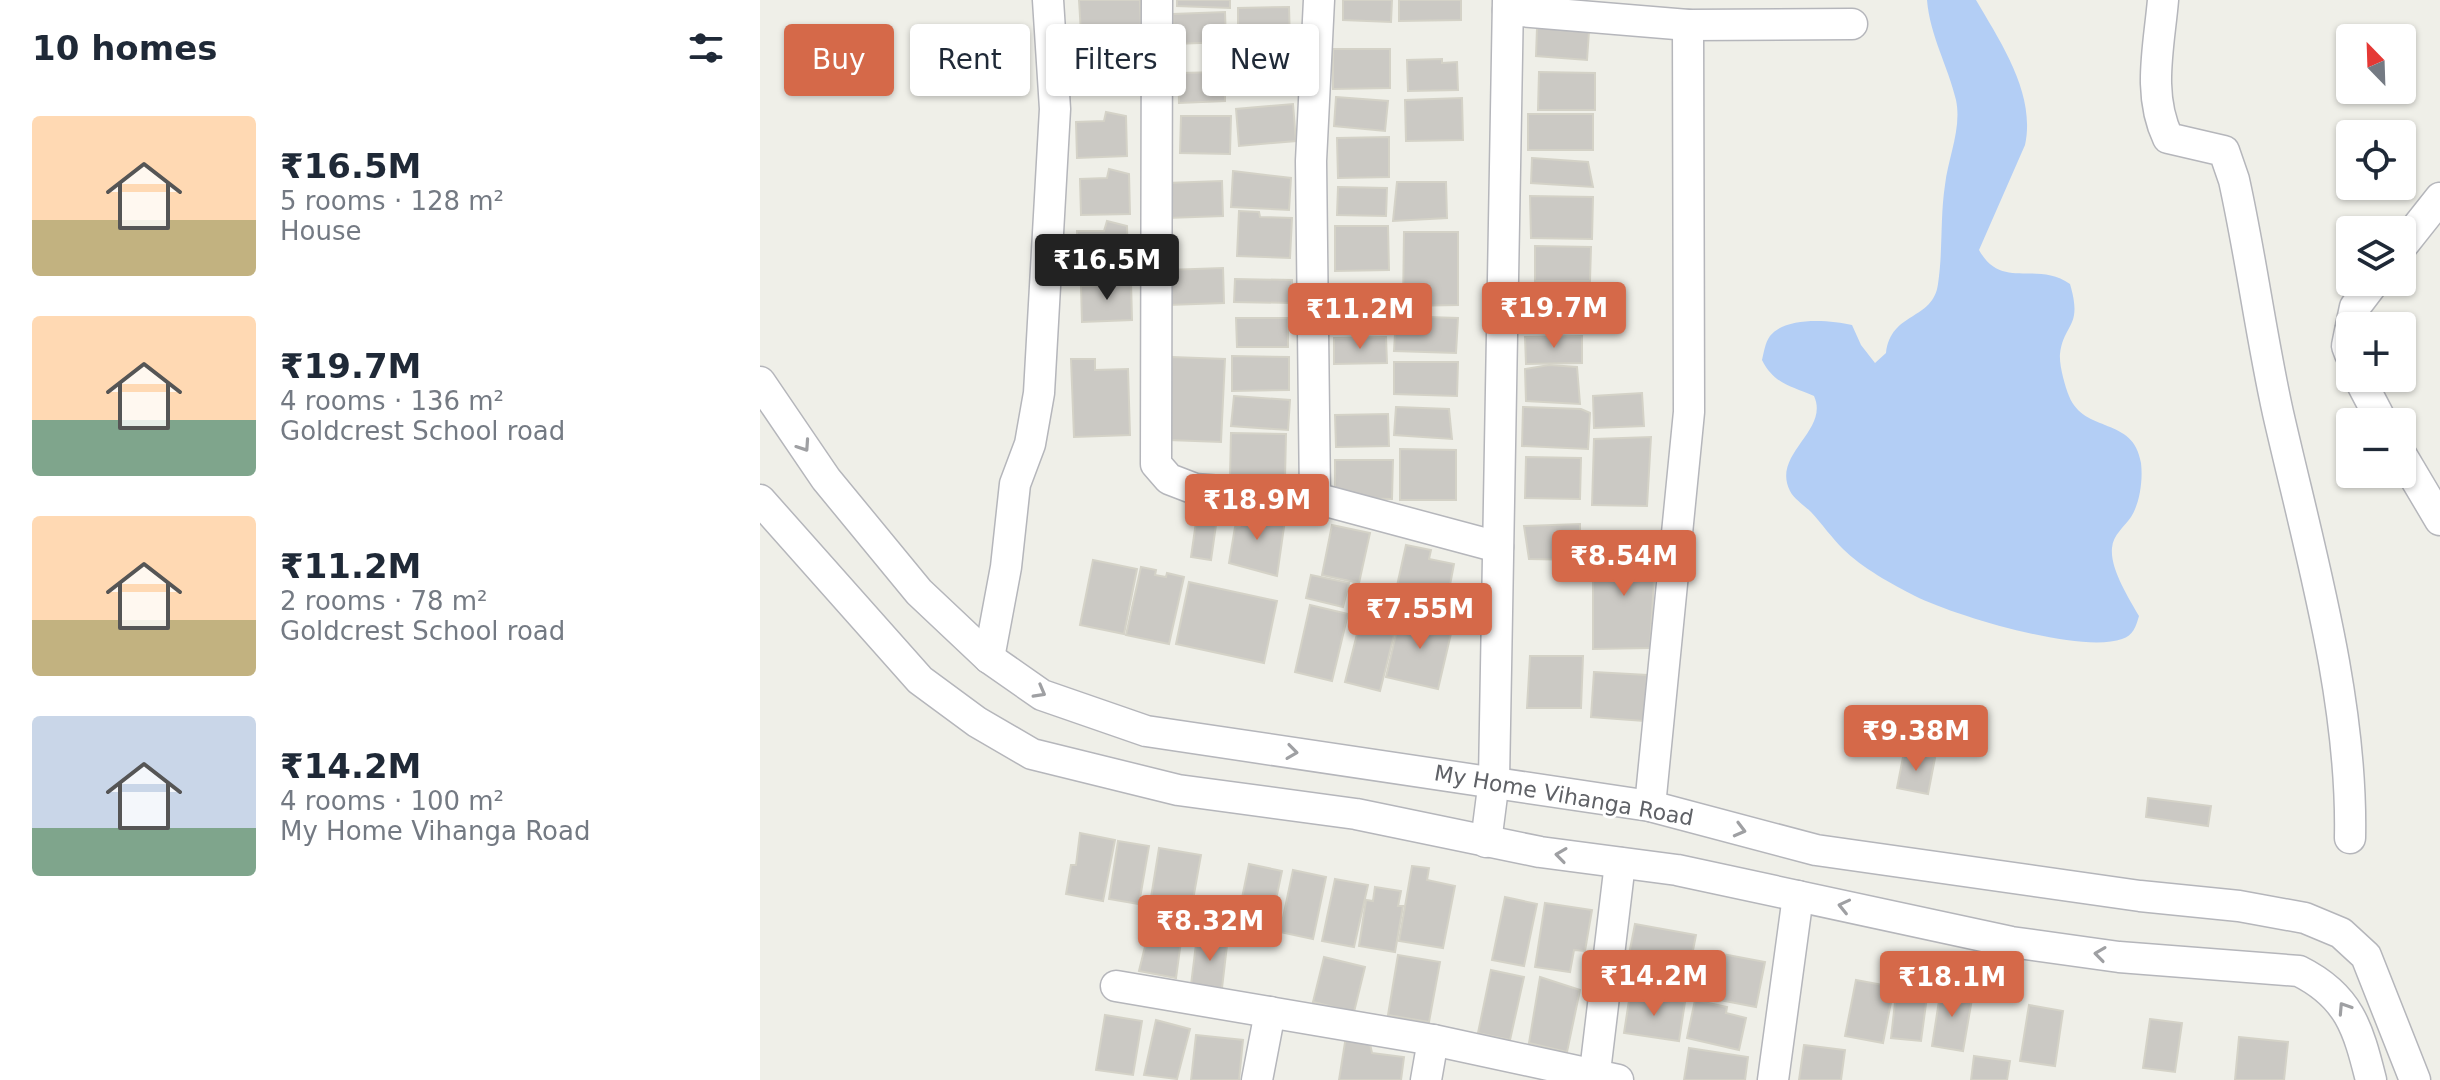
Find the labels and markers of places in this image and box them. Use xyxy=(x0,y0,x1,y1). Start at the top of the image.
pin: ₹16.5M xyxy=(1042,234,1172,302)
pin: ₹19.7M xyxy=(1489,282,1619,350)
pin: ₹11.2M xyxy=(1295,283,1425,351)
pin: ₹18.9M xyxy=(1192,474,1322,542)
pin: ₹8.54M xyxy=(1559,530,1689,598)
pin: ₹7.55M xyxy=(1355,583,1485,651)
pin: ₹9.38M xyxy=(1851,705,1981,773)
pin: ₹8.32M xyxy=(1145,895,1275,963)
pin: ₹14.2M xyxy=(1589,950,1719,1018)
pin: ₹18.1M xyxy=(1887,951,2017,1019)

